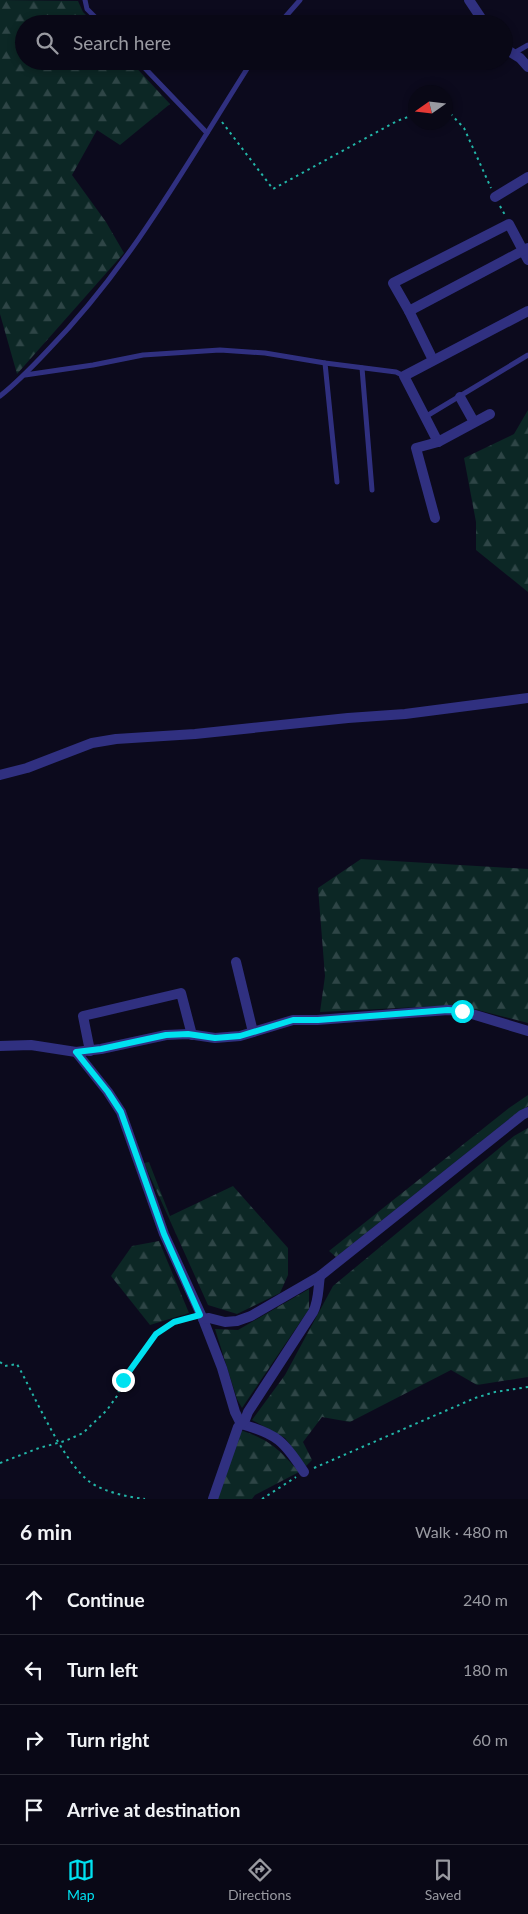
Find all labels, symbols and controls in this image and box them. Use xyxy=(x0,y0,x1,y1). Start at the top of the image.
search box xyxy=(15,15,513,70)
icon: search xyxy=(33,29,61,57)
text: Search here xyxy=(73,31,171,54)
north arrow xyxy=(408,85,453,130)
route start xyxy=(451,1000,474,1023)
route end xyxy=(112,1369,135,1392)
text: 6 min xyxy=(20,1519,72,1544)
text: Walk · 480 m xyxy=(415,1522,508,1541)
icon: ahead xyxy=(20,1586,48,1614)
text: Continue xyxy=(67,1588,145,1611)
text: 240 m xyxy=(463,1590,508,1609)
icon: left xyxy=(20,1656,48,1684)
text: Turn left xyxy=(67,1658,138,1681)
text: 180 m xyxy=(463,1660,508,1679)
icon: right xyxy=(20,1726,48,1754)
text: Turn right xyxy=(67,1728,149,1751)
text: 60 m xyxy=(472,1730,508,1749)
icon: arrive xyxy=(20,1796,48,1824)
text: Arrive at destination xyxy=(67,1798,240,1821)
tab: Map xyxy=(67,1856,95,1903)
tab: Directions xyxy=(228,1856,291,1903)
tab: Saved xyxy=(425,1856,461,1903)

